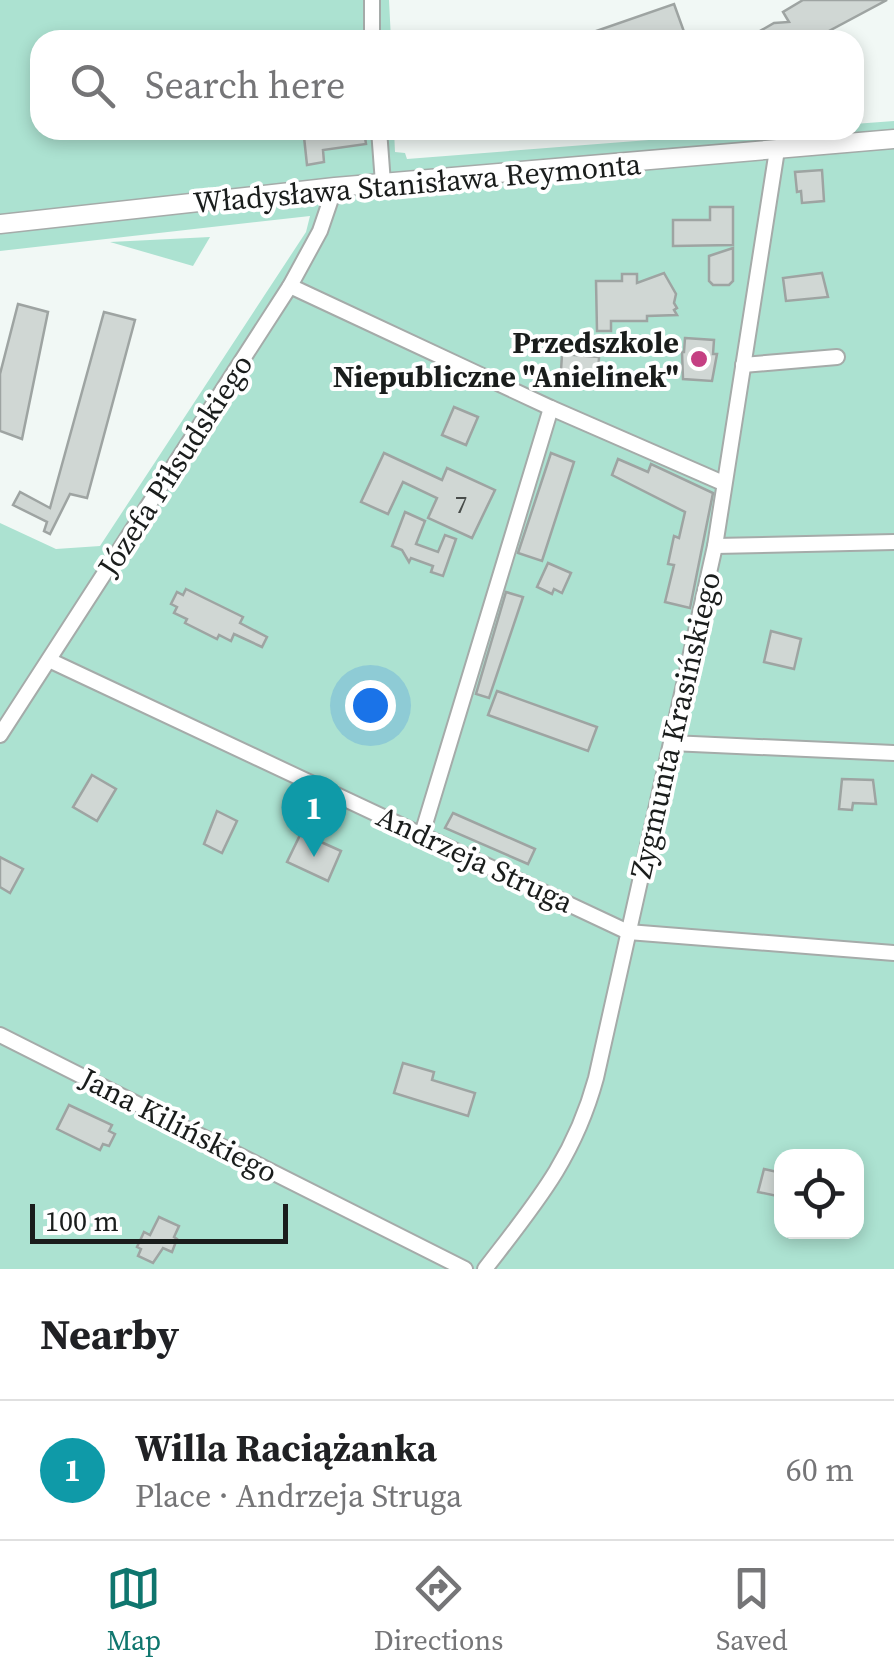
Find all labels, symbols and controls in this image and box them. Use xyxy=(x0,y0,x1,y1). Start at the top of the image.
search box xyxy=(30,30,864,140)
icon: search xyxy=(65,58,120,113)
text: Search here xyxy=(145,59,345,111)
street label: Władysława Stanisława Reymonta xyxy=(191,143,643,223)
place label: Przedszkole Niepubliczne "Anielinek" xyxy=(333,322,679,397)
street label: Józefa Piłsudskiego xyxy=(87,346,262,585)
marker: Przedszkole Niepubliczne "Anielinek" xyxy=(688,348,710,370)
house number: 7 xyxy=(455,487,467,521)
street label: Zygmunta Krasińskiego xyxy=(620,568,730,882)
your location xyxy=(345,680,396,731)
pin: 1 xyxy=(282,774,346,857)
street label: Andrzeja Struga xyxy=(370,796,581,923)
street label: Jana Kilińskiego xyxy=(73,1057,285,1192)
map controls xyxy=(774,1149,864,1239)
button: locate xyxy=(774,1149,864,1239)
scale bar xyxy=(30,1199,288,1244)
text: 100 m xyxy=(45,1202,119,1240)
text: Nearby xyxy=(40,1305,179,1363)
text: Willa Raciążanka xyxy=(135,1422,437,1474)
text: 1 xyxy=(64,1448,81,1492)
text: 60 m xyxy=(786,1448,854,1492)
text: Place · Andrzeja Struga xyxy=(135,1474,462,1518)
tab: Map xyxy=(106,1561,161,1659)
tab: Directions xyxy=(374,1561,503,1659)
tab: Saved xyxy=(716,1561,788,1659)

